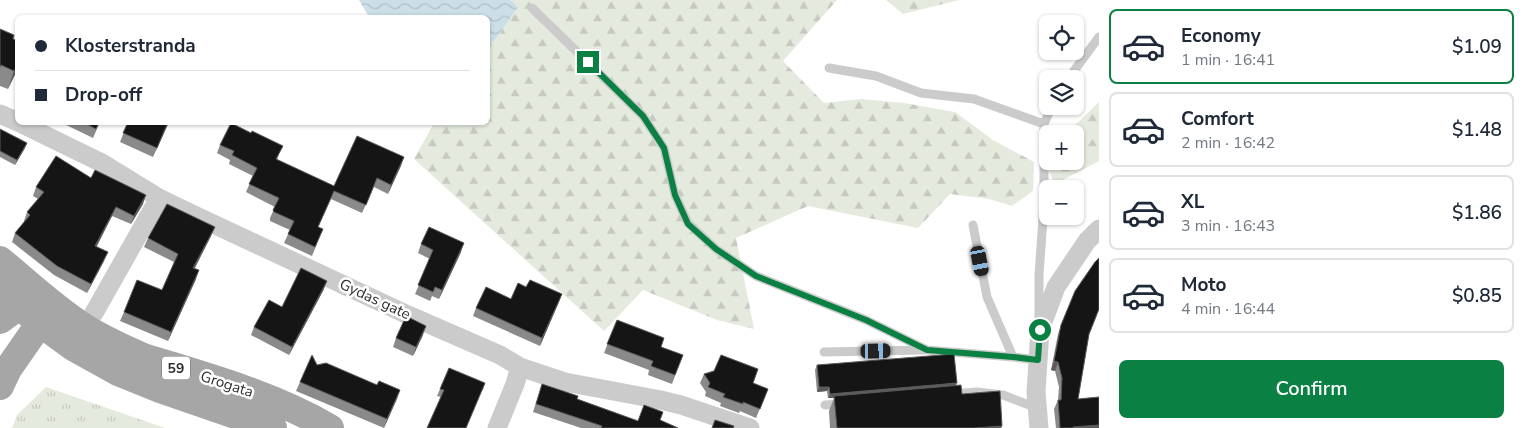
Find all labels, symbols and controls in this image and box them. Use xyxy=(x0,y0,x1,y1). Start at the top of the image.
map controls xyxy=(1039,15,1084,225)
button: locate xyxy=(1039,15,1084,60)
text: Economy xyxy=(1181,23,1261,49)
icon: car xyxy=(1121,24,1166,69)
text: Klosterstranda xyxy=(65,33,196,59)
text: $1.09 xyxy=(1452,34,1502,60)
text: 1 min · 16:41 xyxy=(1181,49,1275,71)
route end xyxy=(577,51,599,73)
button: layers xyxy=(1039,70,1084,115)
text: Drop-off xyxy=(65,82,142,108)
text: Comfort xyxy=(1181,106,1254,132)
icon: car xyxy=(1121,107,1166,152)
text: $1.48 xyxy=(1452,117,1502,143)
button: + xyxy=(1039,125,1084,170)
text: 2 min · 16:42 xyxy=(1181,132,1275,154)
button: − xyxy=(1039,180,1084,225)
text: XL xyxy=(1181,189,1204,215)
icon: car xyxy=(1121,190,1166,235)
text: $1.86 xyxy=(1452,200,1502,226)
text: 3 min · 16:43 xyxy=(1181,215,1275,237)
car xyxy=(969,245,990,277)
text: Moto xyxy=(1181,272,1227,298)
icon: car xyxy=(1121,273,1166,318)
street label: Gydas gate xyxy=(336,274,414,324)
text: $0.85 xyxy=(1452,283,1502,309)
text: 4 min · 16:44 xyxy=(1181,298,1275,320)
route start xyxy=(1029,319,1051,341)
car xyxy=(860,343,891,359)
road number: 59 xyxy=(162,356,190,379)
button: Confirm xyxy=(1119,360,1504,418)
street label: Grogata xyxy=(198,366,256,402)

